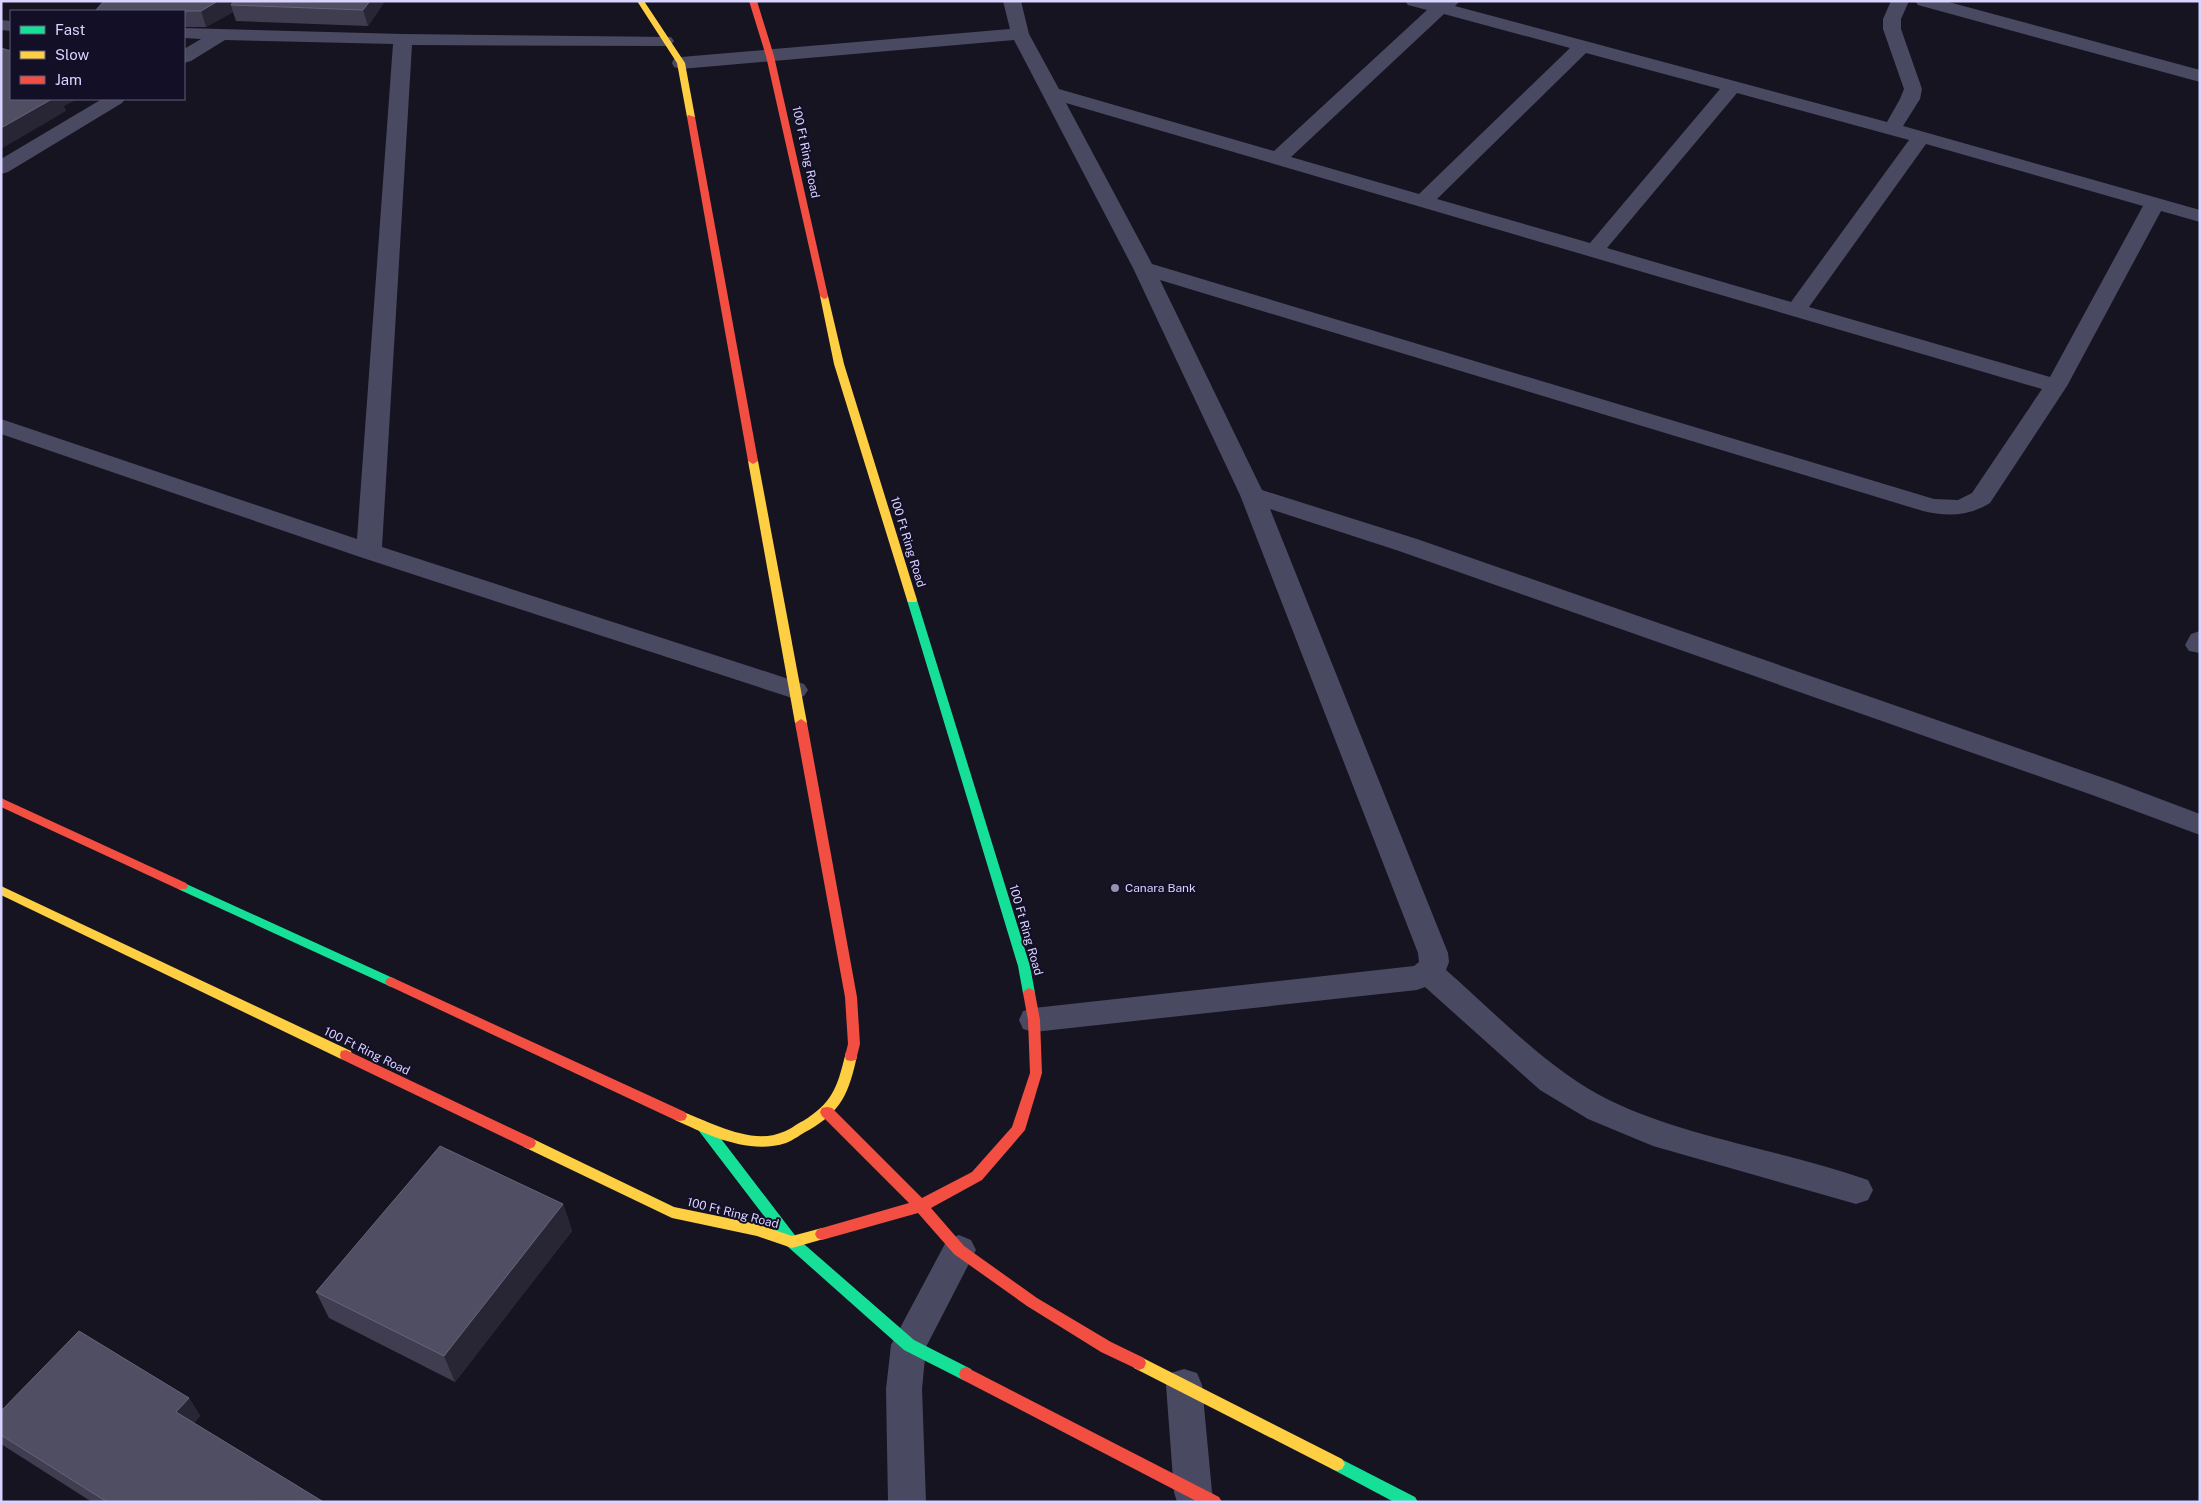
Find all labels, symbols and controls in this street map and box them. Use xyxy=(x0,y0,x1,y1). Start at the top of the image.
legend xyxy=(10,10,185,100)
text: Fast xyxy=(55,21,85,38)
text: Slow xyxy=(55,46,90,63)
text: Jam xyxy=(55,71,82,88)
street label: 100 Ft Ring Road xyxy=(789,105,823,199)
street label: 100 Ft Ring Road xyxy=(888,495,928,589)
place label: Canara Bank xyxy=(1125,881,1196,895)
marker: Canara Bank xyxy=(1109,882,1121,894)
street label: 100 Ft Ring Road xyxy=(1006,883,1046,977)
street label: 100 Ft Ring Road xyxy=(322,1024,412,1078)
street label: 100 Ft Ring Road xyxy=(686,1195,780,1231)

